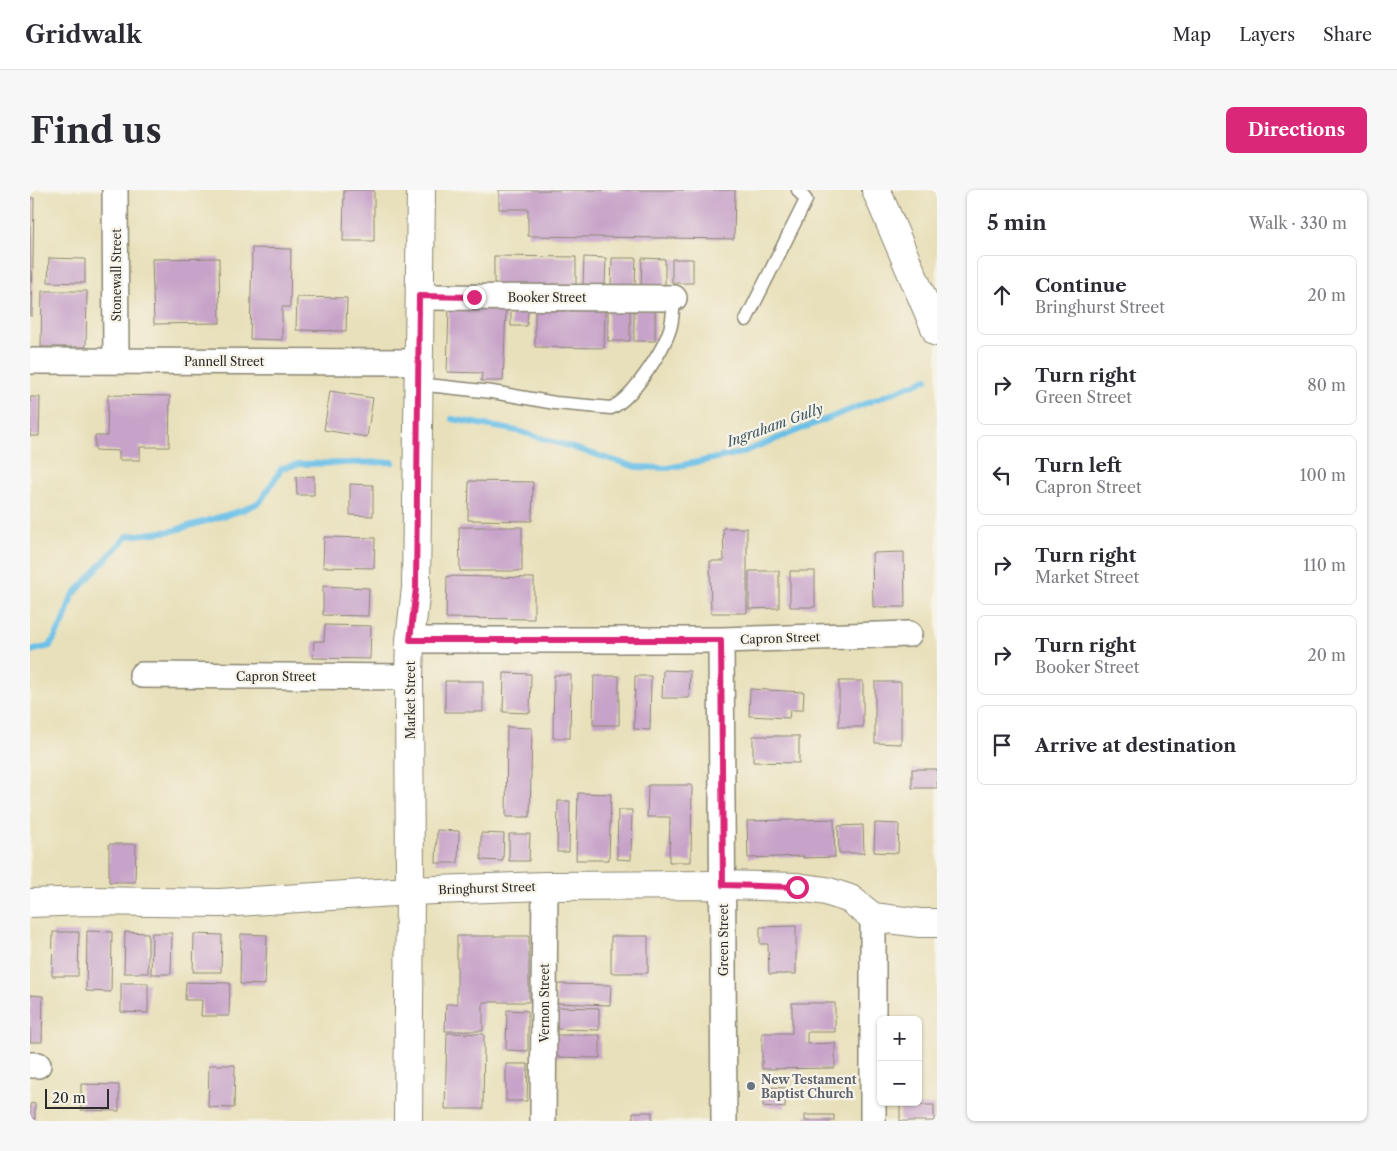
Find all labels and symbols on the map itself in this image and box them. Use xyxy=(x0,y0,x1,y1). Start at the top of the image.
street label: Stonewall Street xyxy=(109,228,124,322)
route end xyxy=(463,286,486,309)
street label: Booker Street xyxy=(508,290,587,305)
street label: Pannell Street xyxy=(184,354,265,369)
water label: Ingraham Gully xyxy=(723,399,826,451)
street label: Capron Street xyxy=(740,629,821,647)
street label: Market Street xyxy=(403,660,418,739)
street label: Capron Street xyxy=(236,669,317,684)
route start xyxy=(786,876,809,899)
street label: Bringhurst Street xyxy=(438,879,537,897)
street label: Green Street xyxy=(716,903,731,976)
street label: Vernon Street xyxy=(537,963,552,1043)
place label: New Testament Baptist Church xyxy=(761,1072,857,1101)
marker: New Testament Baptist Church xyxy=(745,1080,757,1092)
scale bar xyxy=(45,1086,109,1109)

